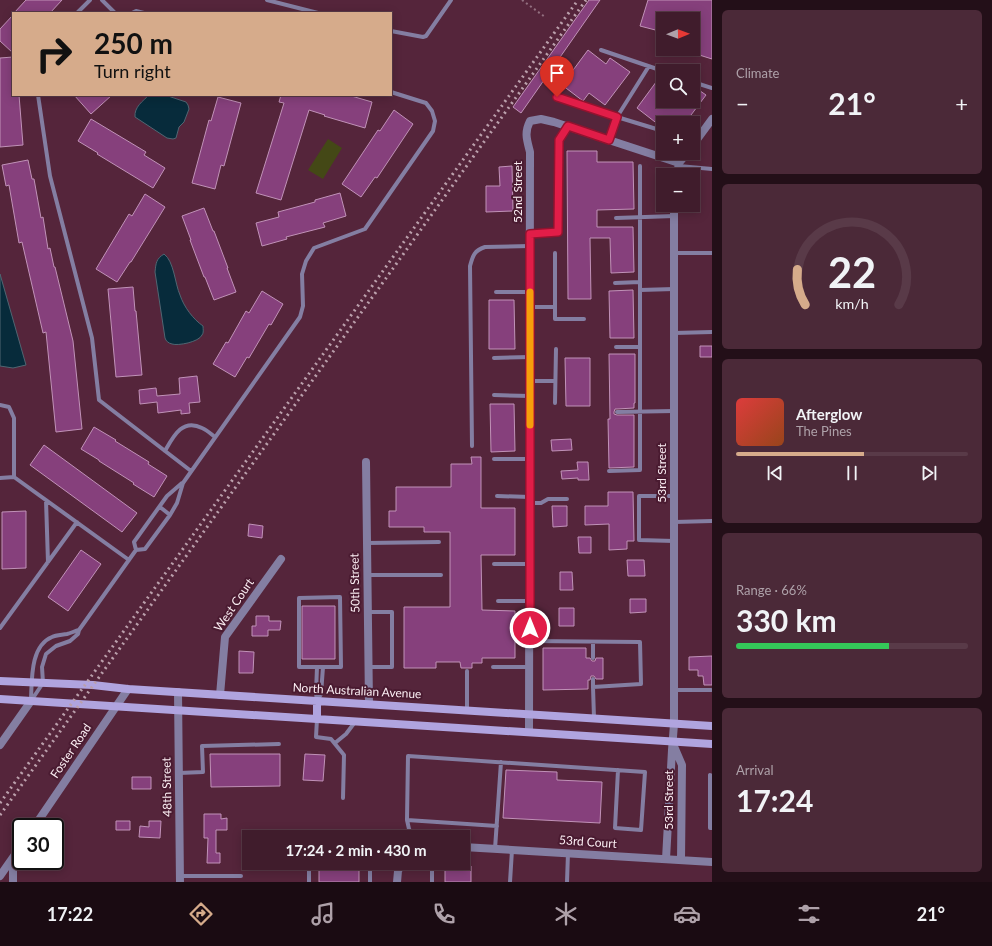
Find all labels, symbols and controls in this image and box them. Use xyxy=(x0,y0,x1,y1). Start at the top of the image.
north arrow xyxy=(656,12,700,56)
map controls xyxy=(656,12,700,212)
text: 250 m xyxy=(94,26,173,60)
icon: right xyxy=(28,28,80,80)
pin xyxy=(540,56,574,97)
text: Turn right xyxy=(94,60,171,82)
icon: arrive xyxy=(546,62,568,84)
button: search xyxy=(656,64,700,108)
text: Climate xyxy=(736,65,779,81)
text: 21° xyxy=(828,85,876,121)
text: − xyxy=(736,90,749,117)
text: + xyxy=(955,90,968,117)
button: + xyxy=(656,116,700,160)
street label: 52nd Street xyxy=(510,160,525,223)
button: − xyxy=(656,168,700,212)
text: 22 xyxy=(828,246,876,296)
text: km/h xyxy=(835,294,869,311)
text: Afterglow xyxy=(796,405,862,423)
text: The Pines xyxy=(796,423,852,439)
street label: 53rd Street xyxy=(654,443,669,503)
icon: previous xyxy=(764,462,786,484)
icon: pause xyxy=(841,462,863,484)
icon: next xyxy=(918,462,940,484)
street label: 50th Street xyxy=(346,552,363,613)
street label: West Court xyxy=(210,575,257,634)
text: Range · 66% xyxy=(736,582,807,598)
text: 330 km xyxy=(736,602,837,638)
position arrow xyxy=(509,607,551,649)
street label: North Australian Avenue xyxy=(292,680,422,701)
street label: Foster Road xyxy=(47,721,94,781)
street label: 48th Street xyxy=(158,756,175,817)
text: Arrival xyxy=(736,762,773,778)
street label: 53rd Street xyxy=(661,770,676,830)
text: 17:24 xyxy=(736,782,813,818)
speed limit sign: 30 xyxy=(12,818,64,870)
street label: 53rd Court xyxy=(559,832,618,851)
text: 17:24 · 2 min · 430 m xyxy=(286,841,426,859)
icon: directions xyxy=(187,900,215,928)
icon: music xyxy=(309,900,337,928)
icon: phone xyxy=(430,900,458,928)
icon: climate xyxy=(552,900,580,928)
icon: car xyxy=(673,900,701,928)
icon: filters xyxy=(795,900,823,928)
text: 17:22 xyxy=(47,903,93,925)
text: 21° xyxy=(917,903,945,925)

